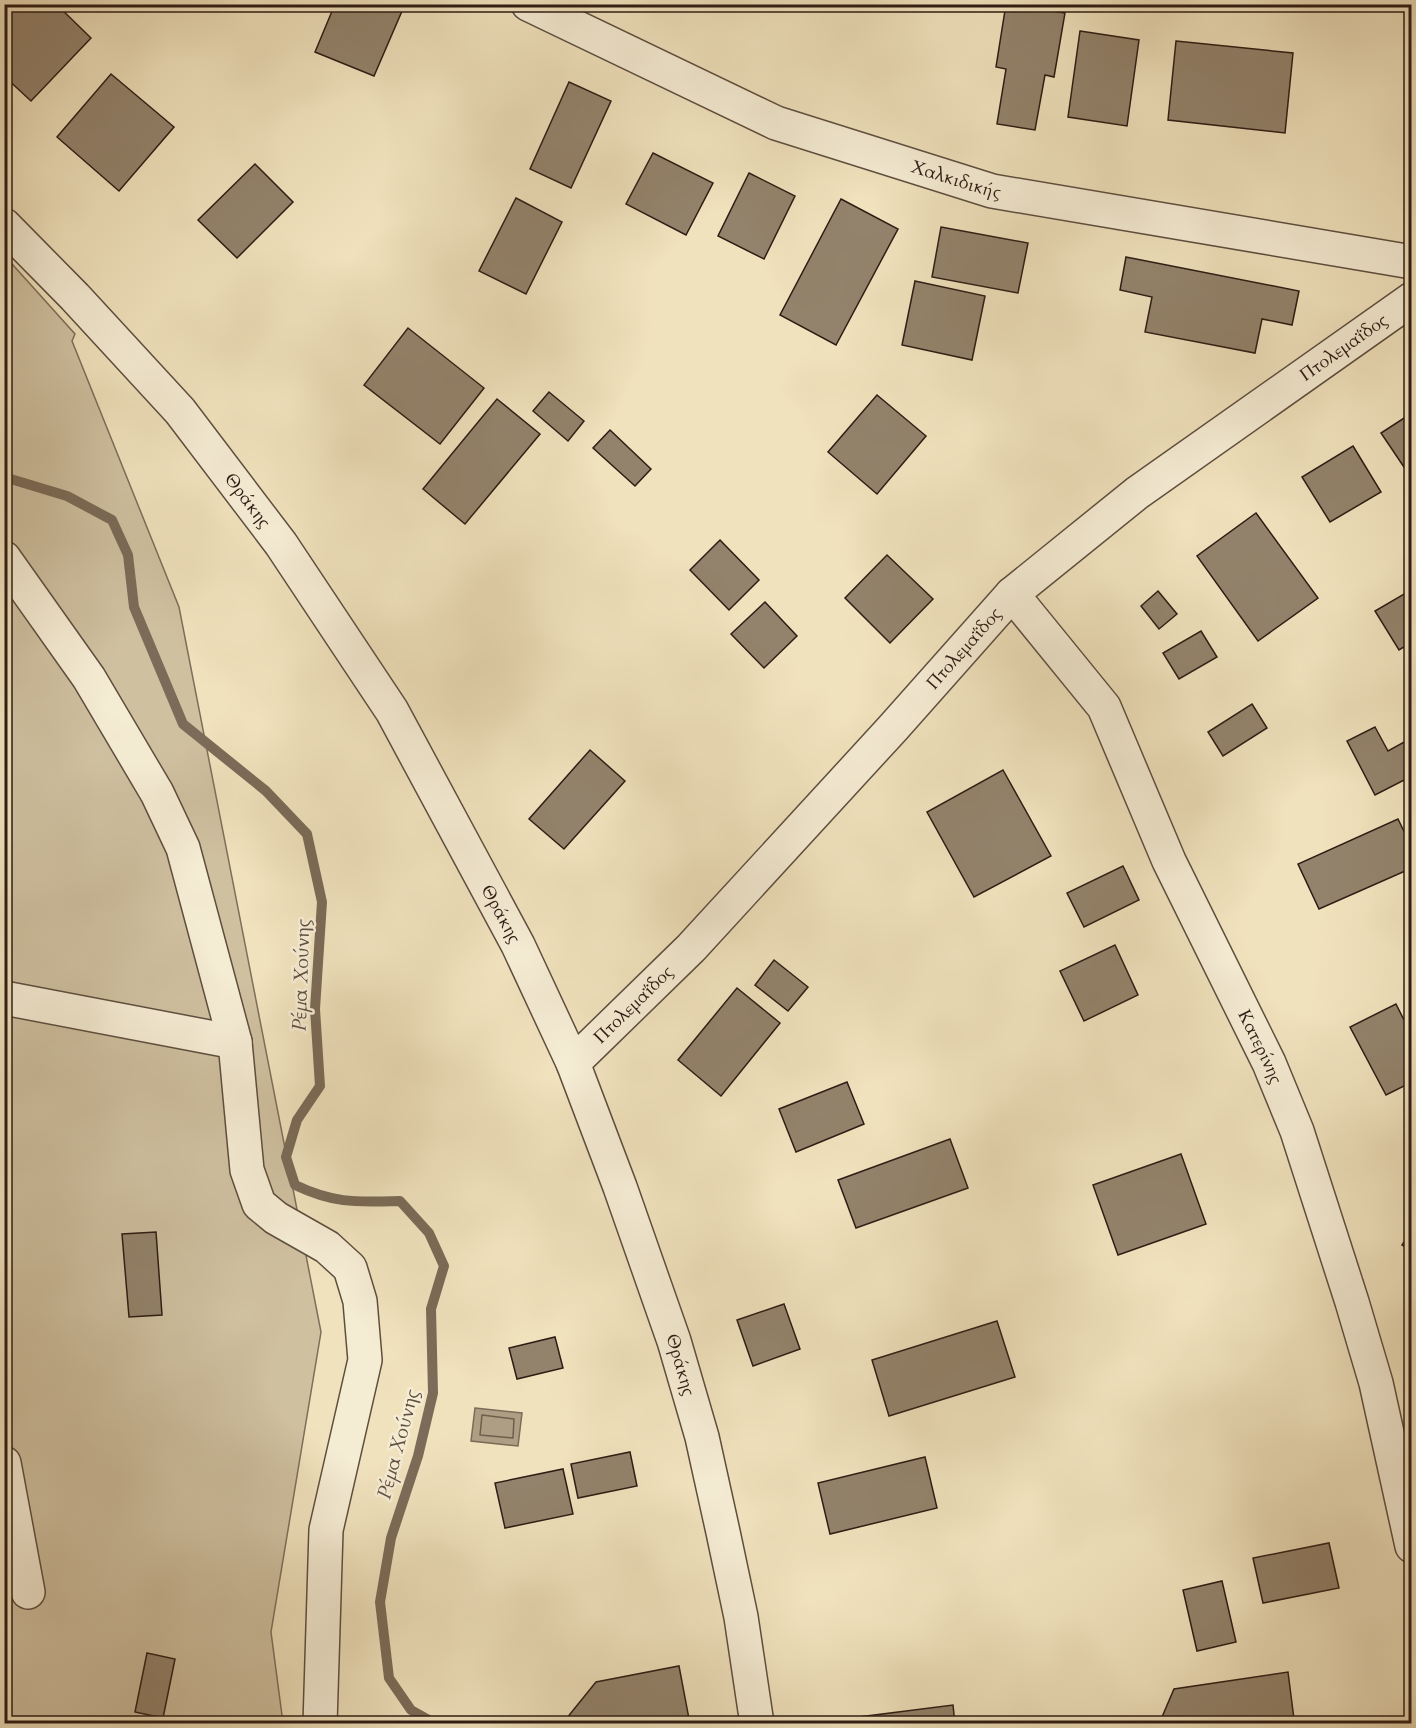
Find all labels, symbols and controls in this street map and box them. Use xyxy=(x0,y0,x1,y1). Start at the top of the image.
street label: Χαλκιδικής xyxy=(908,154,1003,205)
street label: Πτολεμαΐδος xyxy=(1294,307,1393,387)
street label: Θράκης xyxy=(218,467,277,533)
street label: Πτολεμαΐδος xyxy=(920,602,1007,695)
street label: Θράκης xyxy=(475,880,527,948)
water label: Ρέμα Χούνης xyxy=(286,918,316,1032)
street label: Πτολεμαΐδος xyxy=(588,959,679,1049)
street label: Κατερίνης xyxy=(1232,1005,1289,1088)
street label: Θράκης xyxy=(660,1331,702,1399)
water label: Ρέμα Χούνης xyxy=(370,1386,426,1502)

